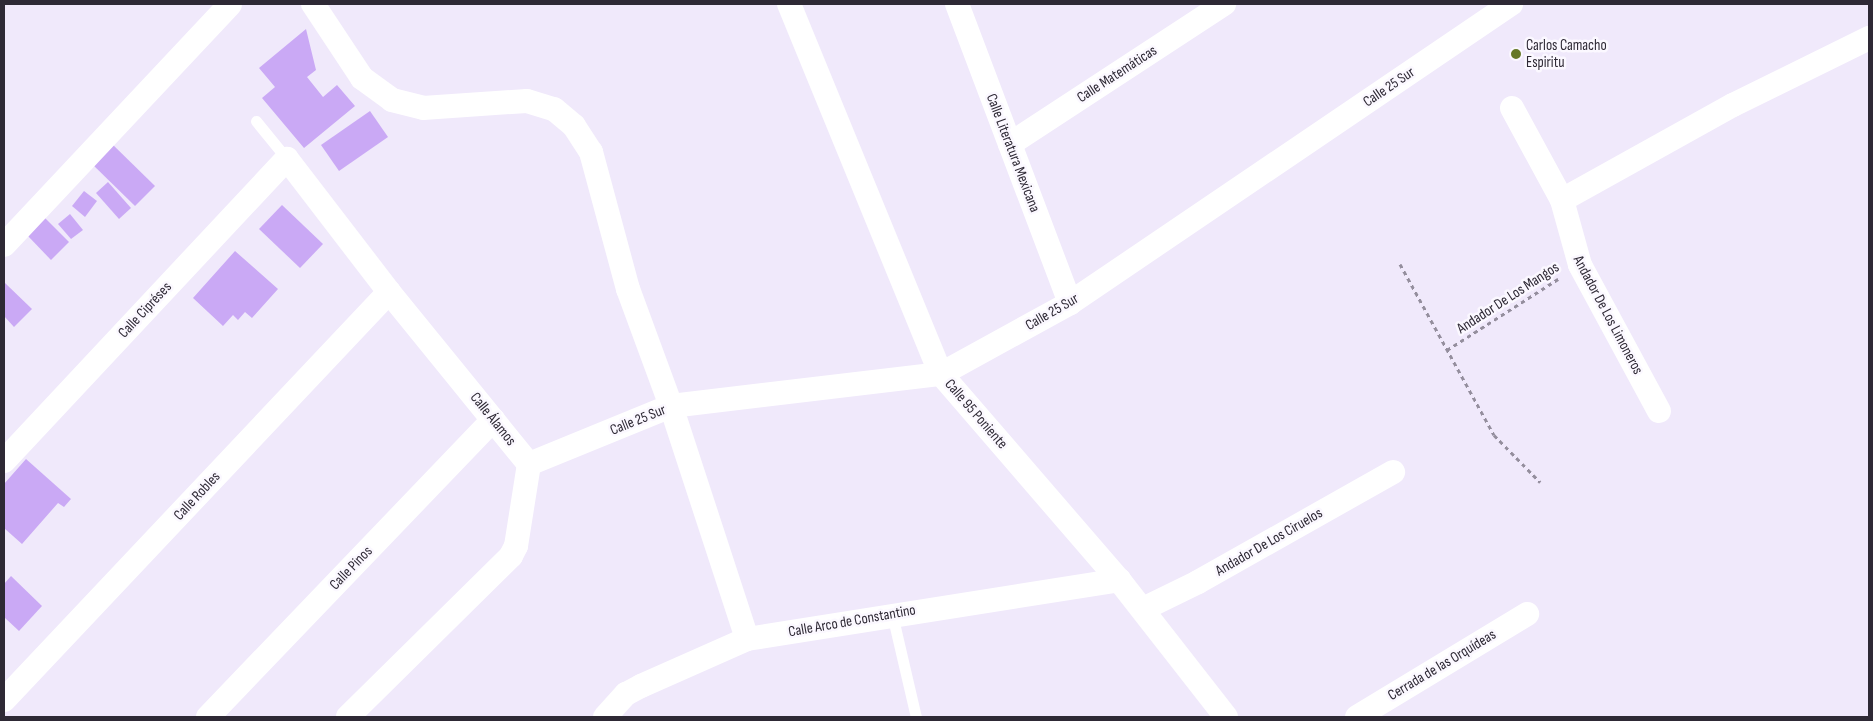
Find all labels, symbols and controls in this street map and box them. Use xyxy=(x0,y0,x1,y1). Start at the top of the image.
place label: Carlos Camacho Espiritu xyxy=(1526,36,1607,71)
street label: Calle Matemáticas xyxy=(1074,41,1160,107)
marker: Carlos Camacho Espiritu xyxy=(1510,48,1522,60)
street label: Calle 25 Sur xyxy=(1360,63,1418,111)
street label: Calle Literatura Mexicana xyxy=(982,91,1044,215)
street label: Andador De Los Limoneros xyxy=(1569,253,1647,377)
street label: Andador De Los Mangos xyxy=(1454,258,1562,338)
street label: Calle Cipréses xyxy=(115,278,175,342)
street label: Calle 25 Sur xyxy=(1022,290,1082,334)
street label: Calle 95 Poniente xyxy=(941,375,1011,453)
street label: Calle Álamos xyxy=(466,389,520,449)
street label: Calle 25 Sur xyxy=(608,401,668,439)
street label: Calle Robles xyxy=(170,468,224,524)
street label: Andador De Los Ciruelos xyxy=(1212,504,1326,580)
street label: Calle Pinos xyxy=(326,542,376,594)
street label: Calle Arco de Constantino xyxy=(787,601,917,641)
street label: Cerrada de las Orquídeas xyxy=(1385,626,1499,704)

